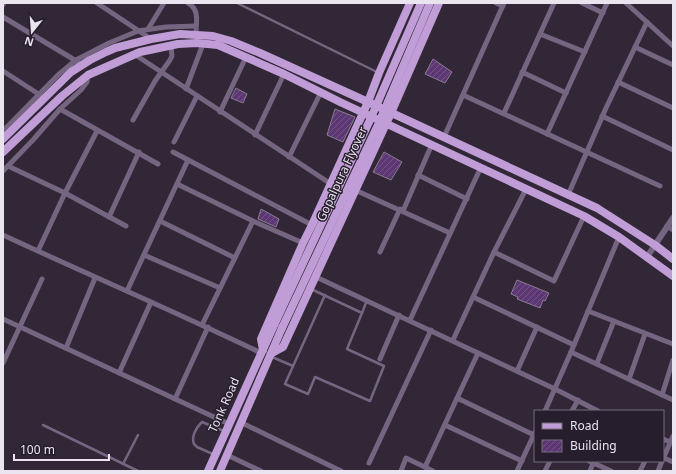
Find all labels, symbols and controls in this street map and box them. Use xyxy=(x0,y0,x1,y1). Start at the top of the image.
north arrow xyxy=(12,12,52,52)
text: N xyxy=(22,34,35,51)
street label: Gopalpura Flyover xyxy=(312,124,371,224)
street label: Tonk Road xyxy=(204,374,243,435)
legend xyxy=(534,410,664,462)
text: Road xyxy=(570,417,599,434)
scale bar xyxy=(14,436,109,462)
text: Building xyxy=(570,437,617,454)
text: 100 m xyxy=(20,441,55,458)

